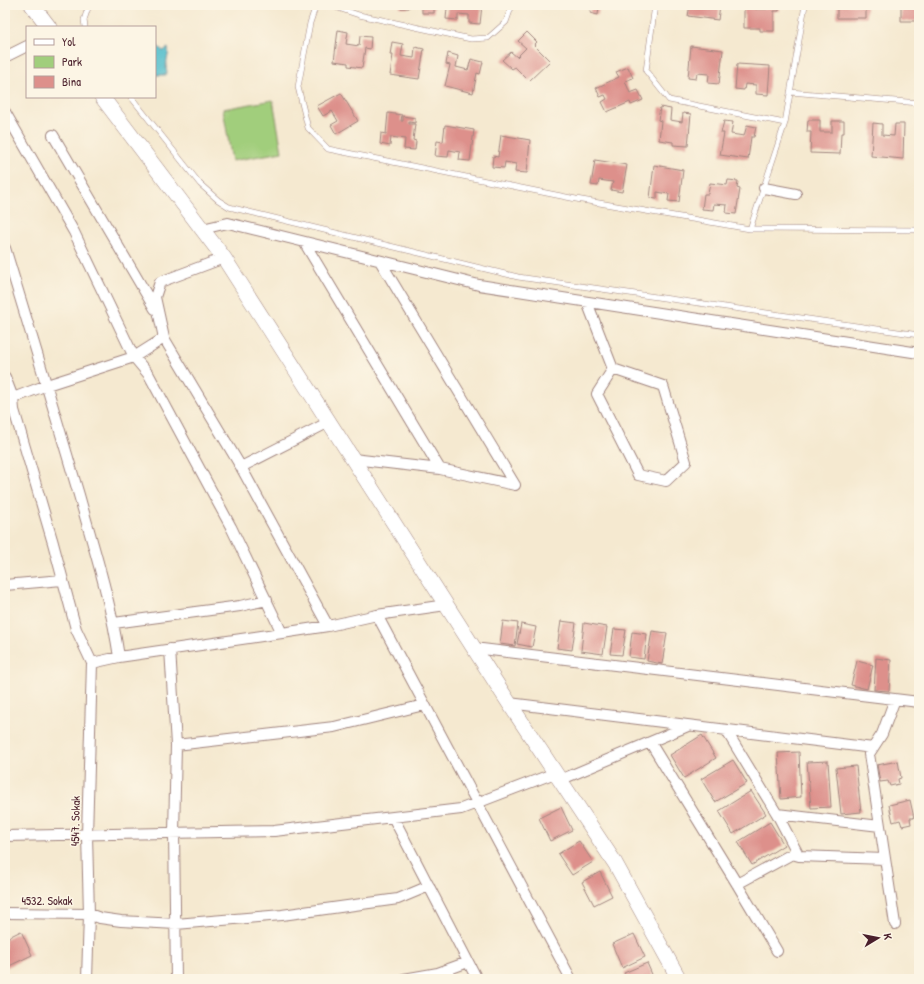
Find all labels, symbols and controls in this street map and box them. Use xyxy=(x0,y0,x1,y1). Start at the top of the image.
legend xyxy=(26,26,156,98)
text: Yol xyxy=(62,33,76,50)
text: Park xyxy=(62,53,82,70)
text: Bina xyxy=(62,73,81,90)
street label: 4547. Sokak xyxy=(66,796,84,846)
street label: 4532. Sokak xyxy=(22,892,72,909)
north arrow xyxy=(858,918,898,958)
text: K xyxy=(880,932,895,941)

